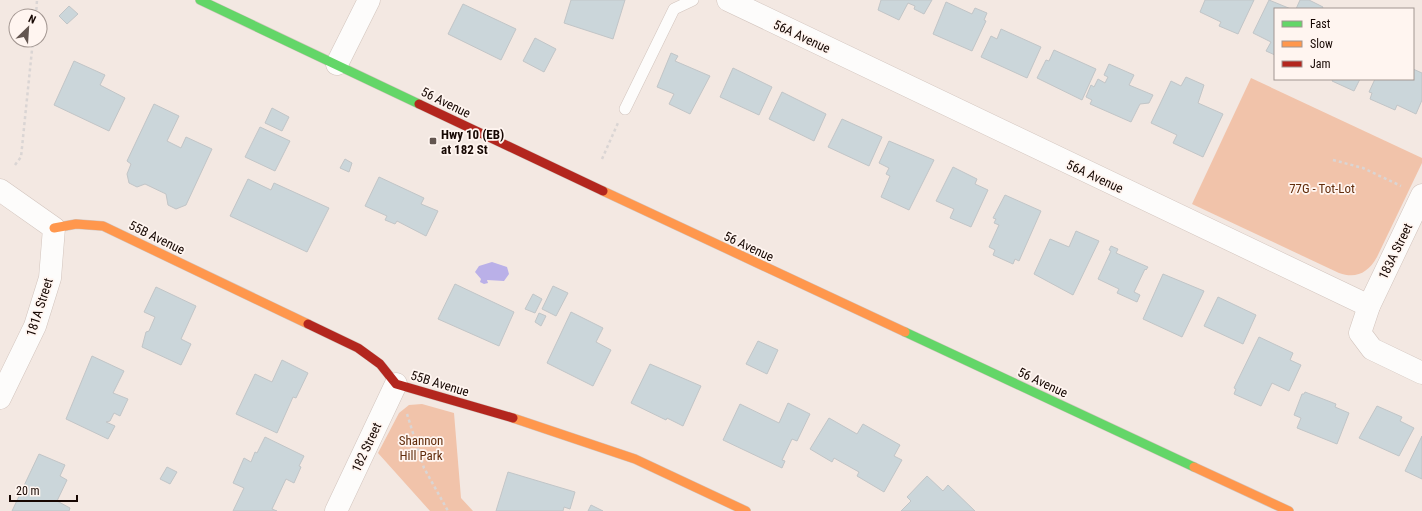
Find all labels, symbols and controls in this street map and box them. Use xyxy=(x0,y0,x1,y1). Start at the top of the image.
north arrow xyxy=(8,8,48,48)
legend xyxy=(1274,8,1414,80)
text: N xyxy=(26,12,38,27)
street label: 56A Avenue xyxy=(771,17,832,56)
text: Fast xyxy=(1310,17,1331,31)
text: Slow xyxy=(1310,37,1333,51)
text: Jam xyxy=(1310,57,1331,71)
street label: 56 Avenue xyxy=(419,84,473,121)
place label: Hwy 10 (EB) at 182 St xyxy=(441,127,504,157)
marker: Hwy 10 (EB) at 182 St xyxy=(428,136,438,146)
street label: 56A Avenue xyxy=(1064,157,1125,196)
park label: 77G - Tot-Lot xyxy=(1289,181,1355,196)
street label: 55B Avenue xyxy=(126,217,187,257)
street label: 183A Street xyxy=(1376,221,1415,282)
street label: 56 Avenue xyxy=(721,228,776,265)
street label: 181A Street xyxy=(23,276,56,338)
street label: 56 Avenue xyxy=(1015,364,1070,401)
street label: 55B Avenue xyxy=(409,367,471,399)
street label: 182 Street xyxy=(349,420,384,474)
park label: Shannon Hill Park xyxy=(399,433,443,463)
scale bar xyxy=(10,477,77,503)
text: 20 m xyxy=(16,484,40,498)

